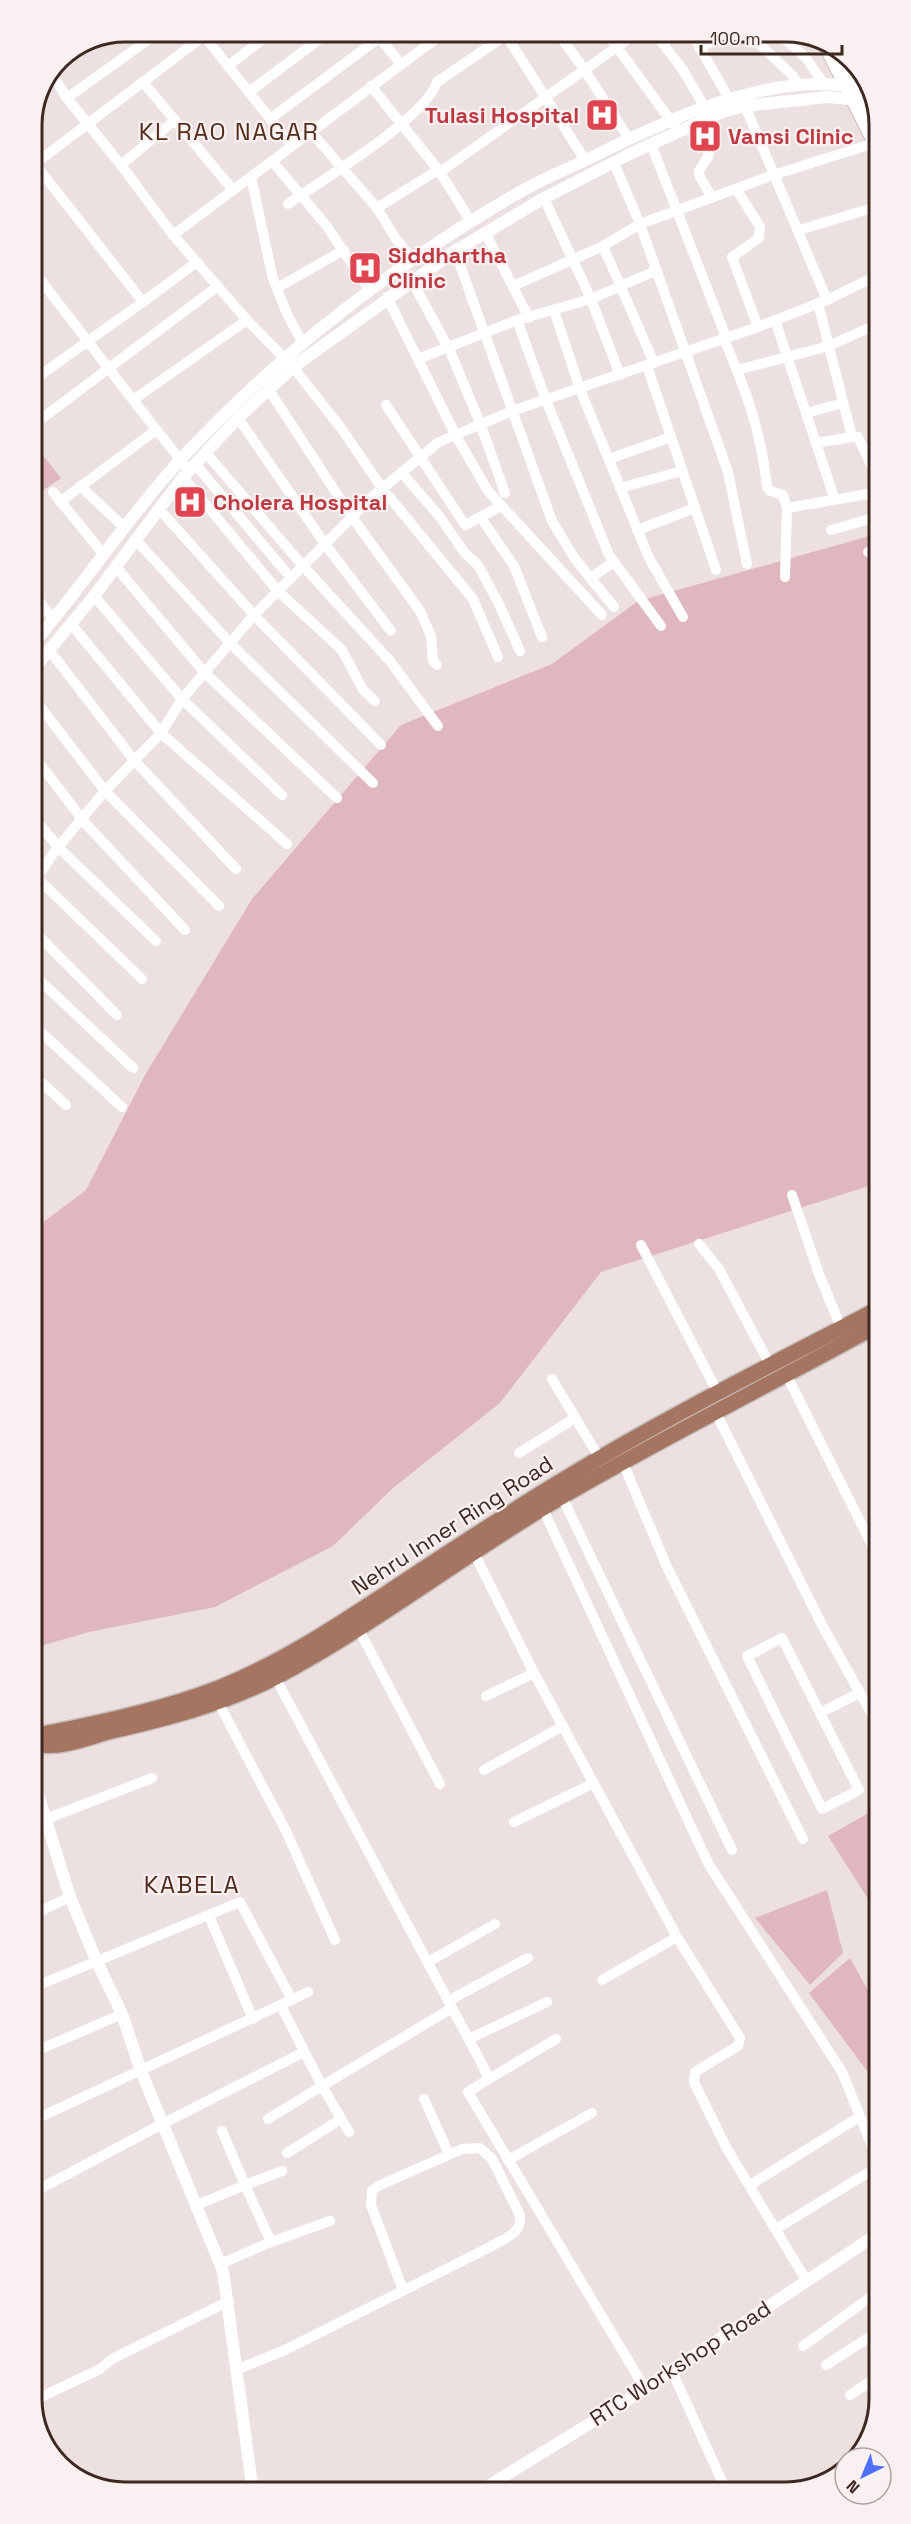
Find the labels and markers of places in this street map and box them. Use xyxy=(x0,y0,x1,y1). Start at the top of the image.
hospital icon: Tulasi Hospital xyxy=(584,97,620,133)
place label: Tulasi Hospital xyxy=(425,101,579,129)
hospital icon: Vamsi Clinic xyxy=(687,118,723,154)
place label: Vamsi Clinic xyxy=(728,122,854,150)
place label: Siddhartha Clinic xyxy=(388,241,507,294)
hospital icon: Siddhartha Clinic xyxy=(347,250,383,286)
hospital icon: Cholera Hospital xyxy=(172,484,208,520)
place label: Cholera Hospital xyxy=(213,488,387,516)

